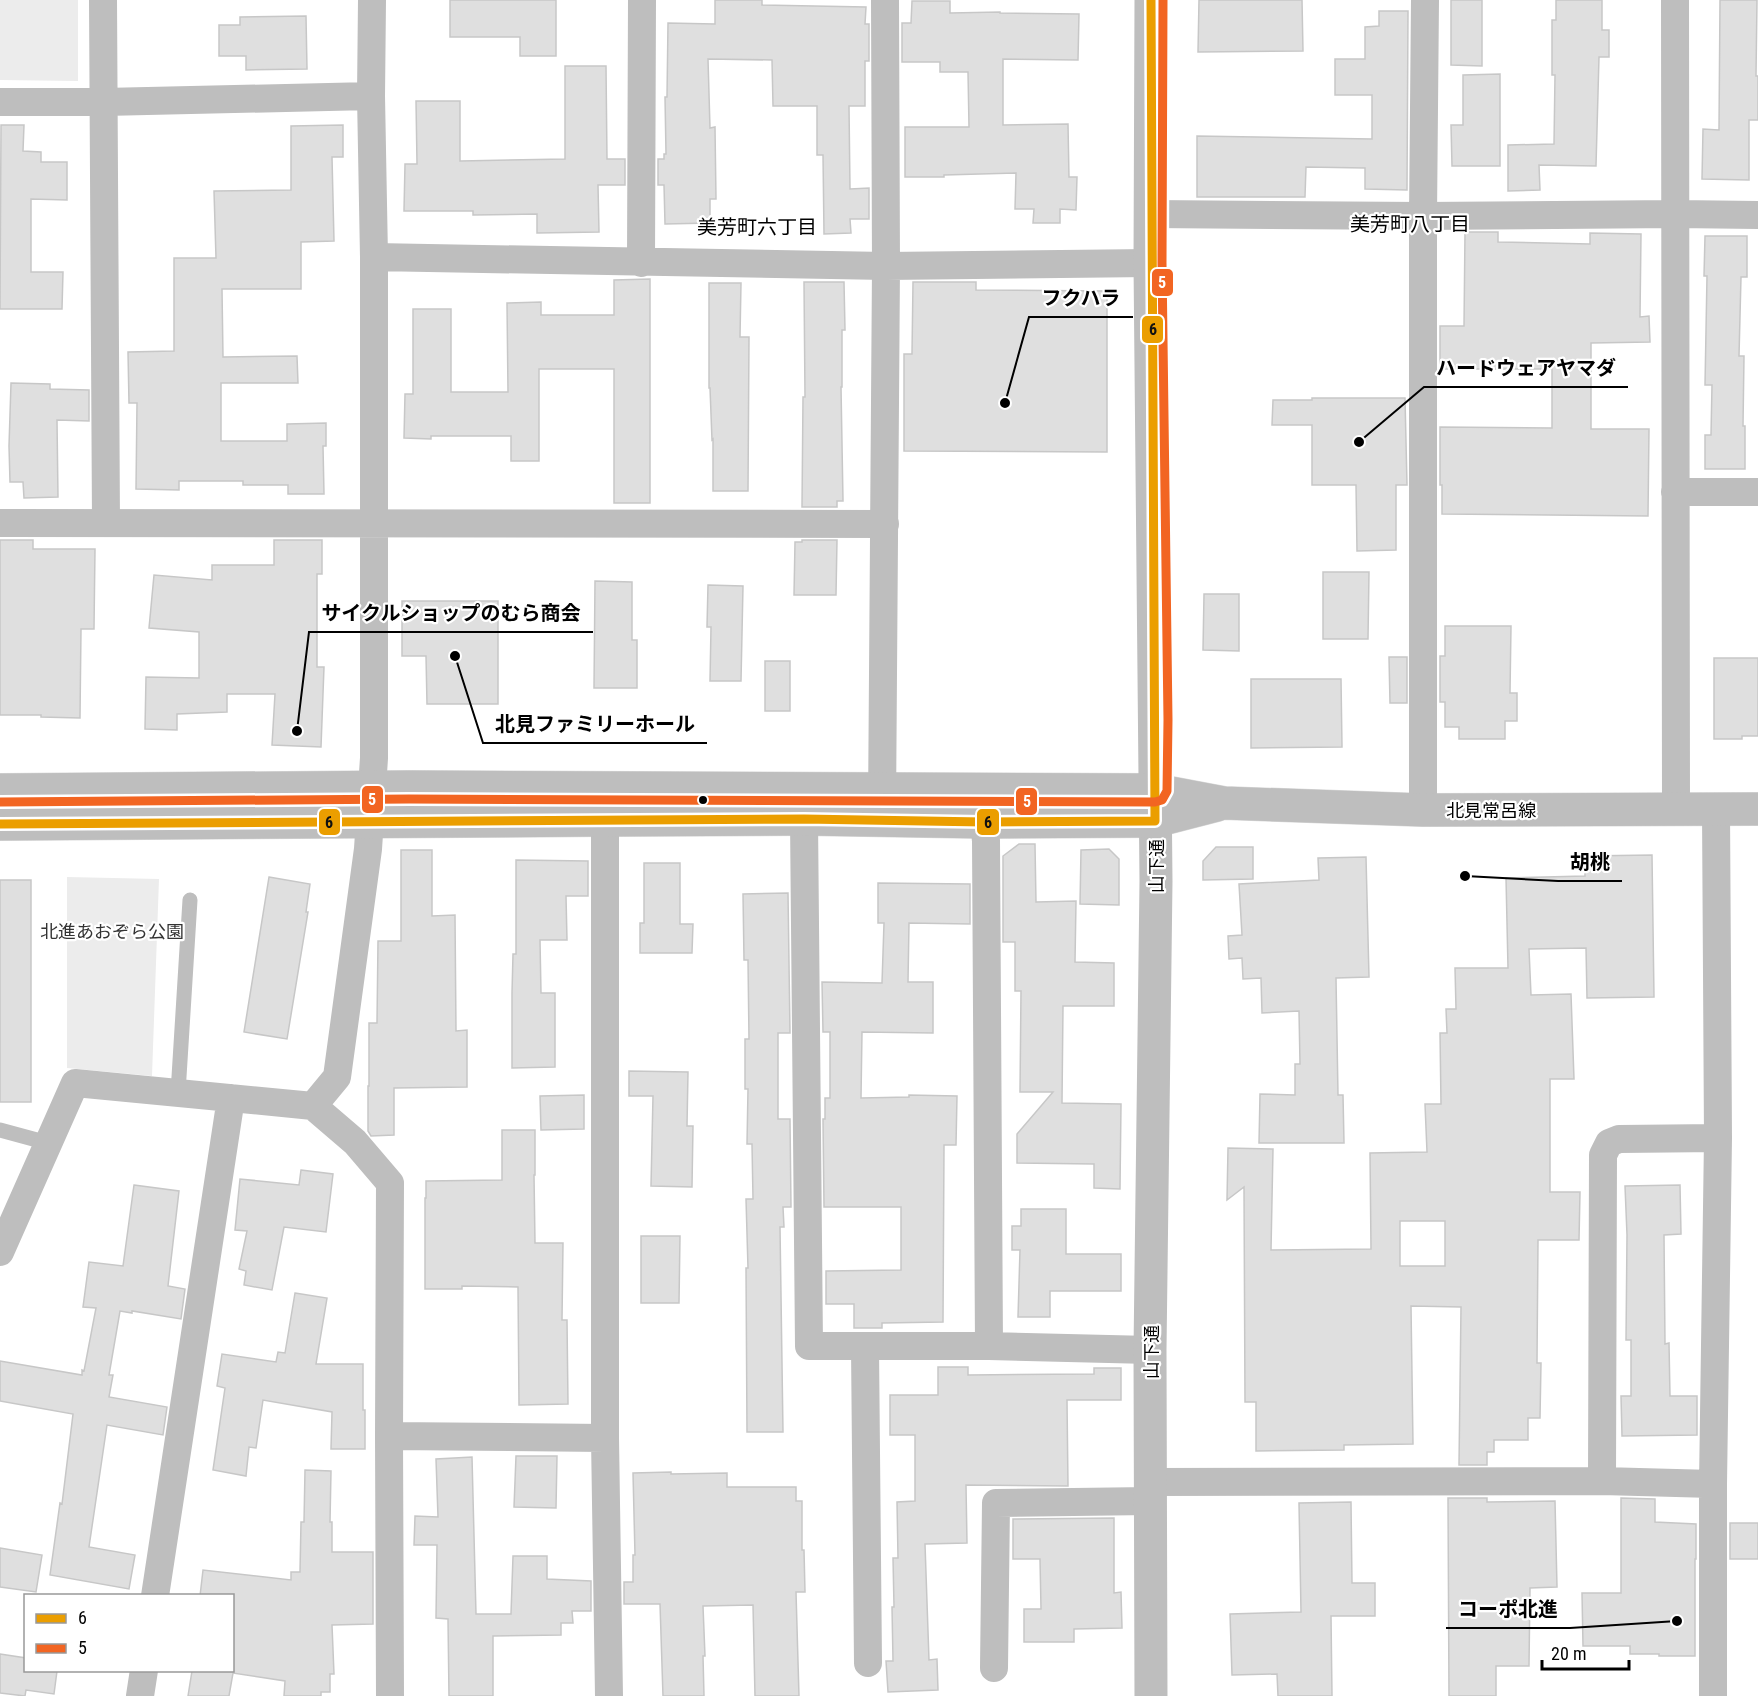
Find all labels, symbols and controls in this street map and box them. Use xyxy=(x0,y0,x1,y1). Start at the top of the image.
district label: 美芳町八丁目 xyxy=(1350,212,1470,236)
district label: 美芳町六丁目 xyxy=(697,215,817,239)
line badge: 5 xyxy=(1151,268,1174,297)
text: 5 xyxy=(1158,273,1166,292)
callout: フクハラ xyxy=(1029,279,1133,317)
text: フクハラ xyxy=(1042,286,1121,310)
line badge: 6 xyxy=(1141,315,1164,344)
text: 6 xyxy=(1149,320,1157,339)
callout: ハードウェアヤマダ xyxy=(1424,349,1628,387)
text: ハードウェアヤマダ xyxy=(1436,356,1616,380)
callout: サイクルショップのむら商会 xyxy=(309,594,593,632)
text: サイクルショップのむら商会 xyxy=(322,601,581,625)
callout: 北見ファミリーホール xyxy=(483,705,707,743)
text: 北見ファミリーホール xyxy=(495,712,695,736)
line badge: 5 xyxy=(361,785,384,814)
line badge: 5 xyxy=(1015,787,1038,816)
text: 5 xyxy=(368,790,376,809)
text: 5 xyxy=(1023,792,1031,811)
unlabelled marker xyxy=(697,794,709,806)
street label: 北見常呂線 xyxy=(1446,800,1536,821)
line badge: 6 xyxy=(318,808,341,836)
line badge: 6 xyxy=(976,808,1000,836)
text: 6 xyxy=(325,813,333,832)
text: 6 xyxy=(984,813,992,832)
street label: 山下通 xyxy=(1146,839,1167,893)
callout: 胡桃 xyxy=(1558,843,1622,881)
text: 胡桃 xyxy=(1570,850,1610,874)
park label: 北進あおぞら公園 xyxy=(40,921,184,942)
street label: 山下通 xyxy=(1141,1325,1162,1379)
callout: コーポ北進 xyxy=(1446,1590,1570,1628)
legend xyxy=(24,1594,234,1672)
text: コーポ北進 xyxy=(1458,1597,1558,1621)
text: 6 xyxy=(78,1607,87,1628)
scale bar xyxy=(1542,1633,1629,1671)
text: 5 xyxy=(78,1637,87,1658)
text: 20 m xyxy=(1551,1643,1586,1664)

